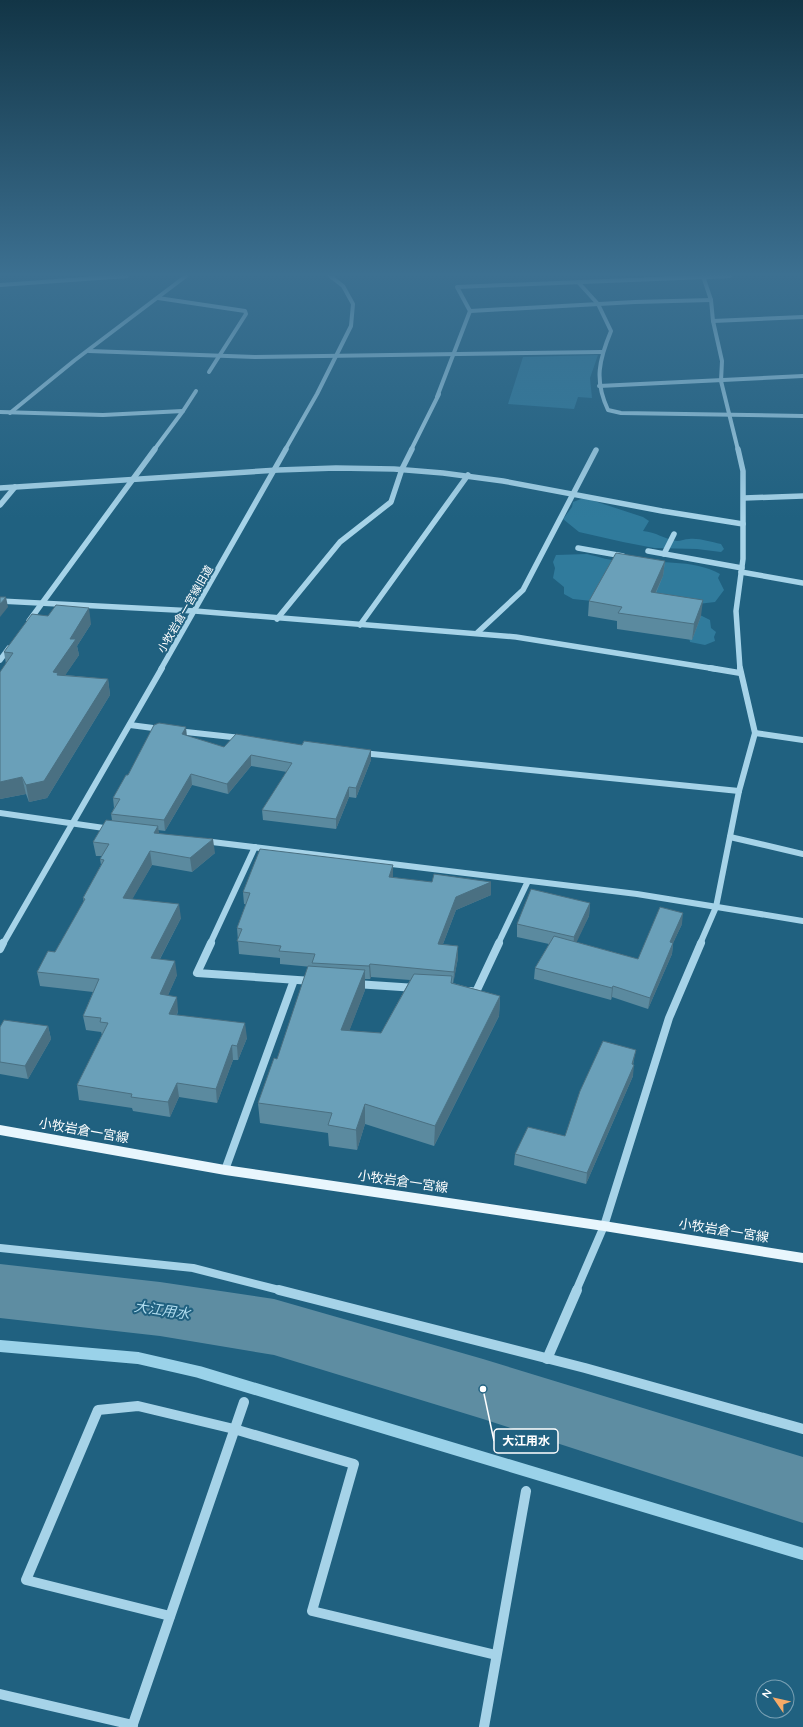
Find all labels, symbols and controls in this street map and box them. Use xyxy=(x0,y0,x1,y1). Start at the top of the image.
street label: 小牧岩倉一宮線旧道 xyxy=(154,563,216,655)
street label: 小牧岩倉一宮線 xyxy=(38,1114,130,1146)
street label: 小牧岩倉一宮線 xyxy=(357,1167,449,1195)
street label: 小牧岩倉一宮線 xyxy=(678,1215,770,1245)
water label: 大江用水 xyxy=(133,1297,193,1323)
callout: 大江用水 xyxy=(494,1429,558,1453)
text: 大江用水 xyxy=(502,1433,550,1448)
north arrow xyxy=(755,1679,795,1719)
text: N xyxy=(759,1686,775,1701)

